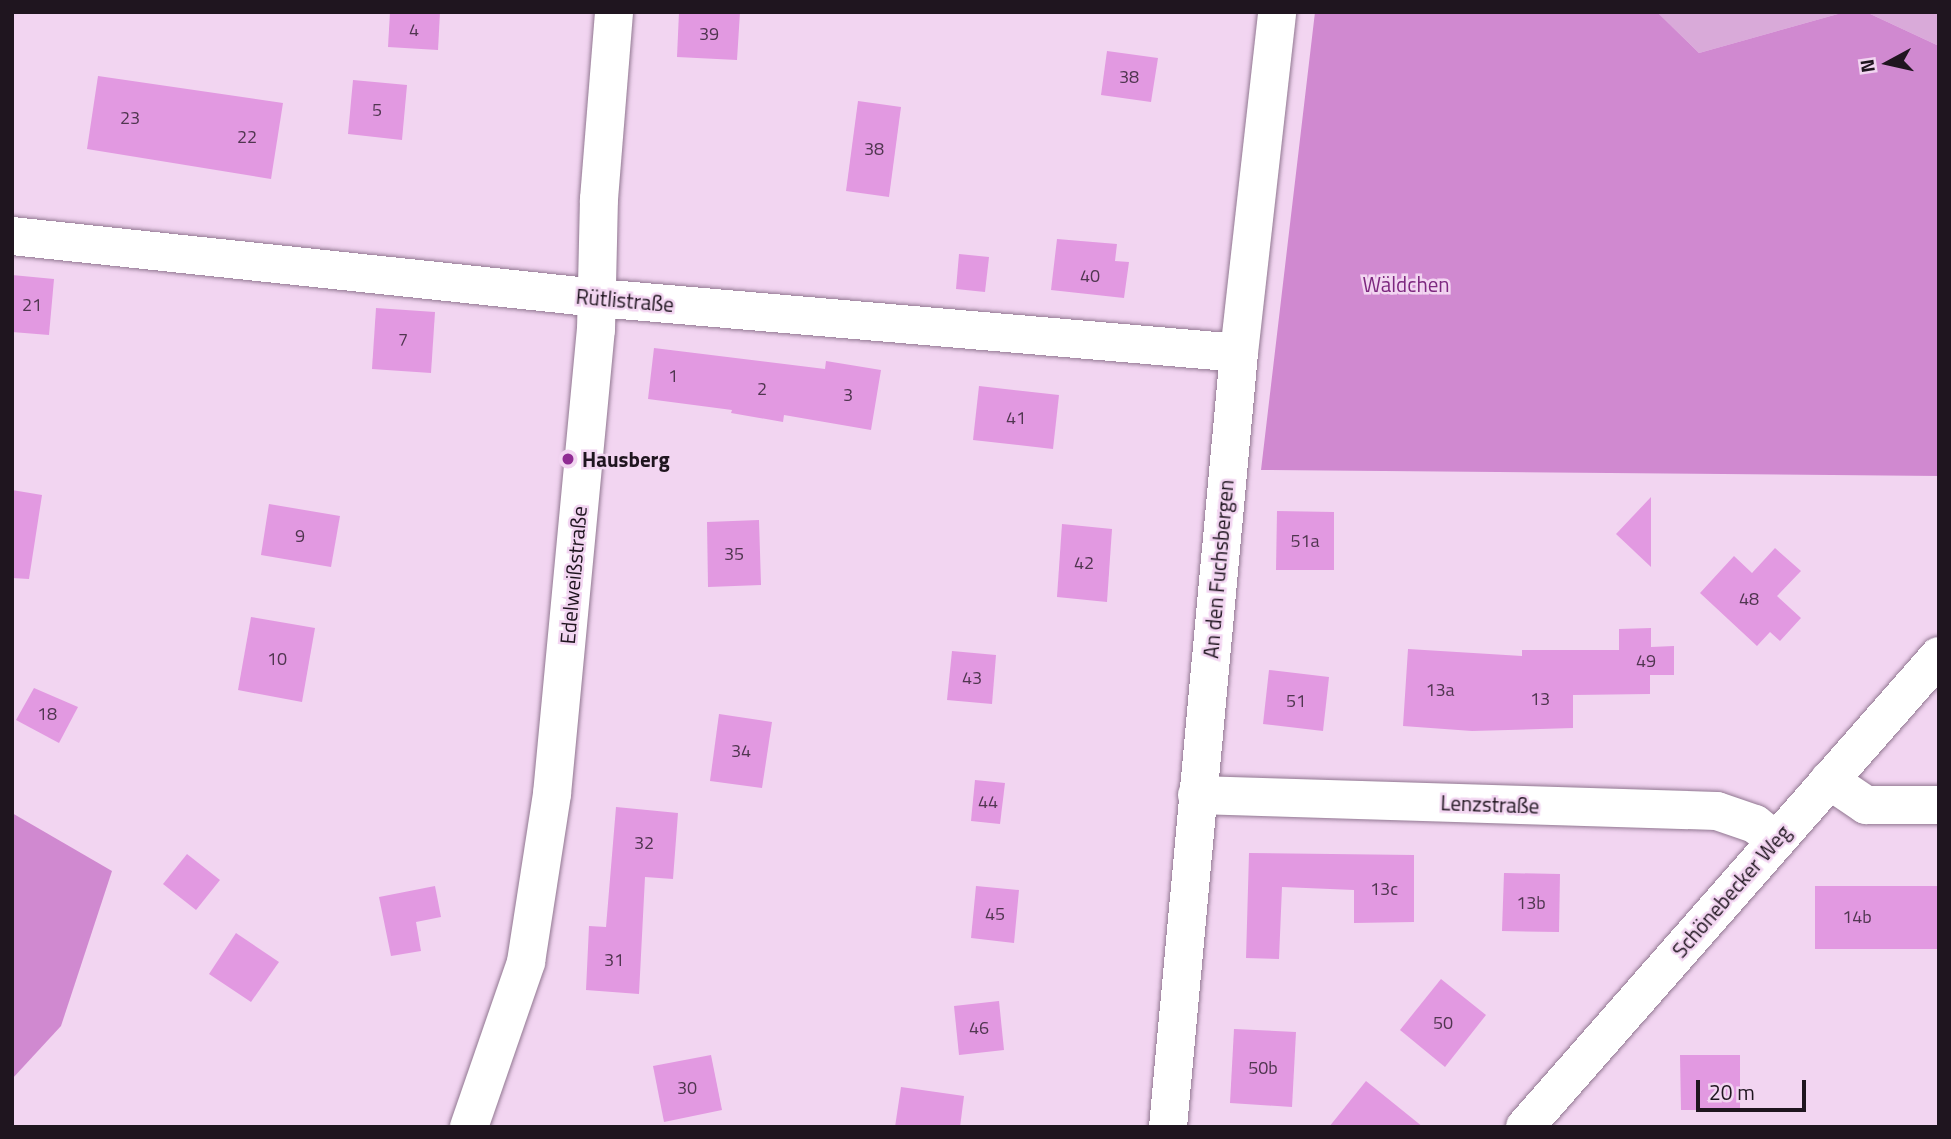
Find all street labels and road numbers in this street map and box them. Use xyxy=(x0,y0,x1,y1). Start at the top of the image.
street label: Rütlistraße xyxy=(575,283,675,317)
street label: An den Fuchsbergen xyxy=(1198,478,1238,660)
street label: Edelweißstraße xyxy=(554,505,592,645)
street label: Lenzstraße xyxy=(1440,790,1540,818)
street label: Schönebecker Weg xyxy=(1667,820,1795,962)

